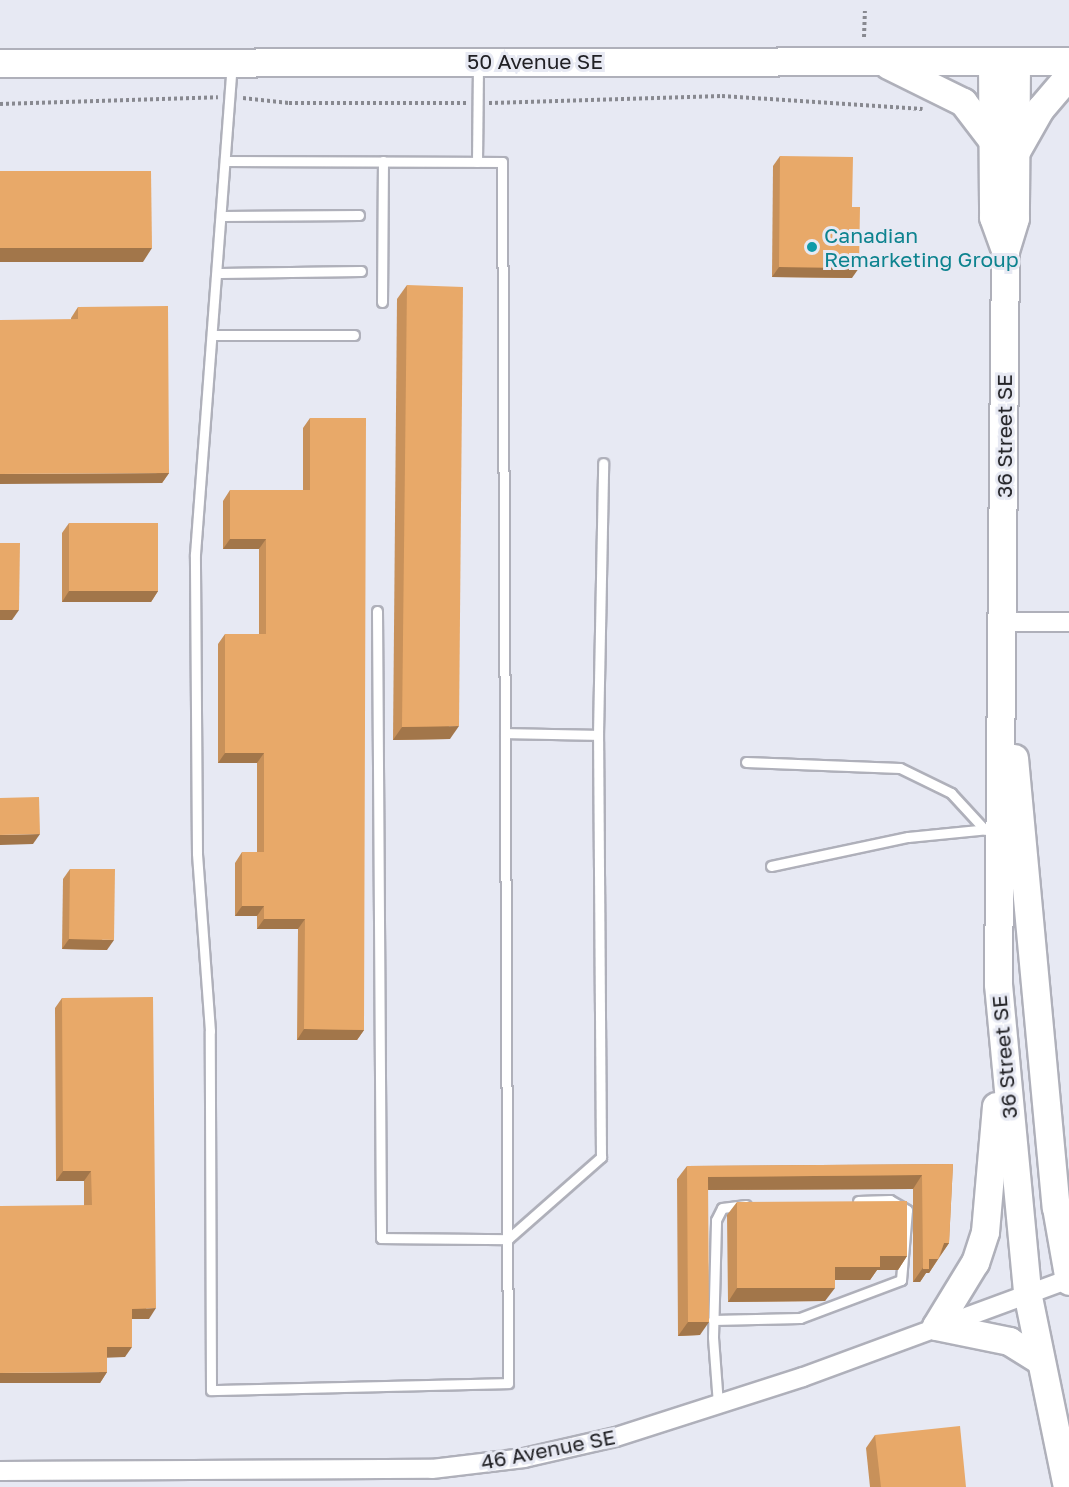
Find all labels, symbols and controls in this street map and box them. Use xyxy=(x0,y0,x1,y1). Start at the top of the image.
street label: 50 Avenue SE xyxy=(467,48,603,74)
place label: Canadian Remarketing Group xyxy=(824,222,1019,272)
marker: Canadian Remarketing Group xyxy=(805,240,819,254)
street label: 36 Street SE xyxy=(991,374,1017,498)
street label: 36 Street SE xyxy=(986,994,1022,1120)
street label: 46 Avenue SE xyxy=(479,1424,617,1474)

